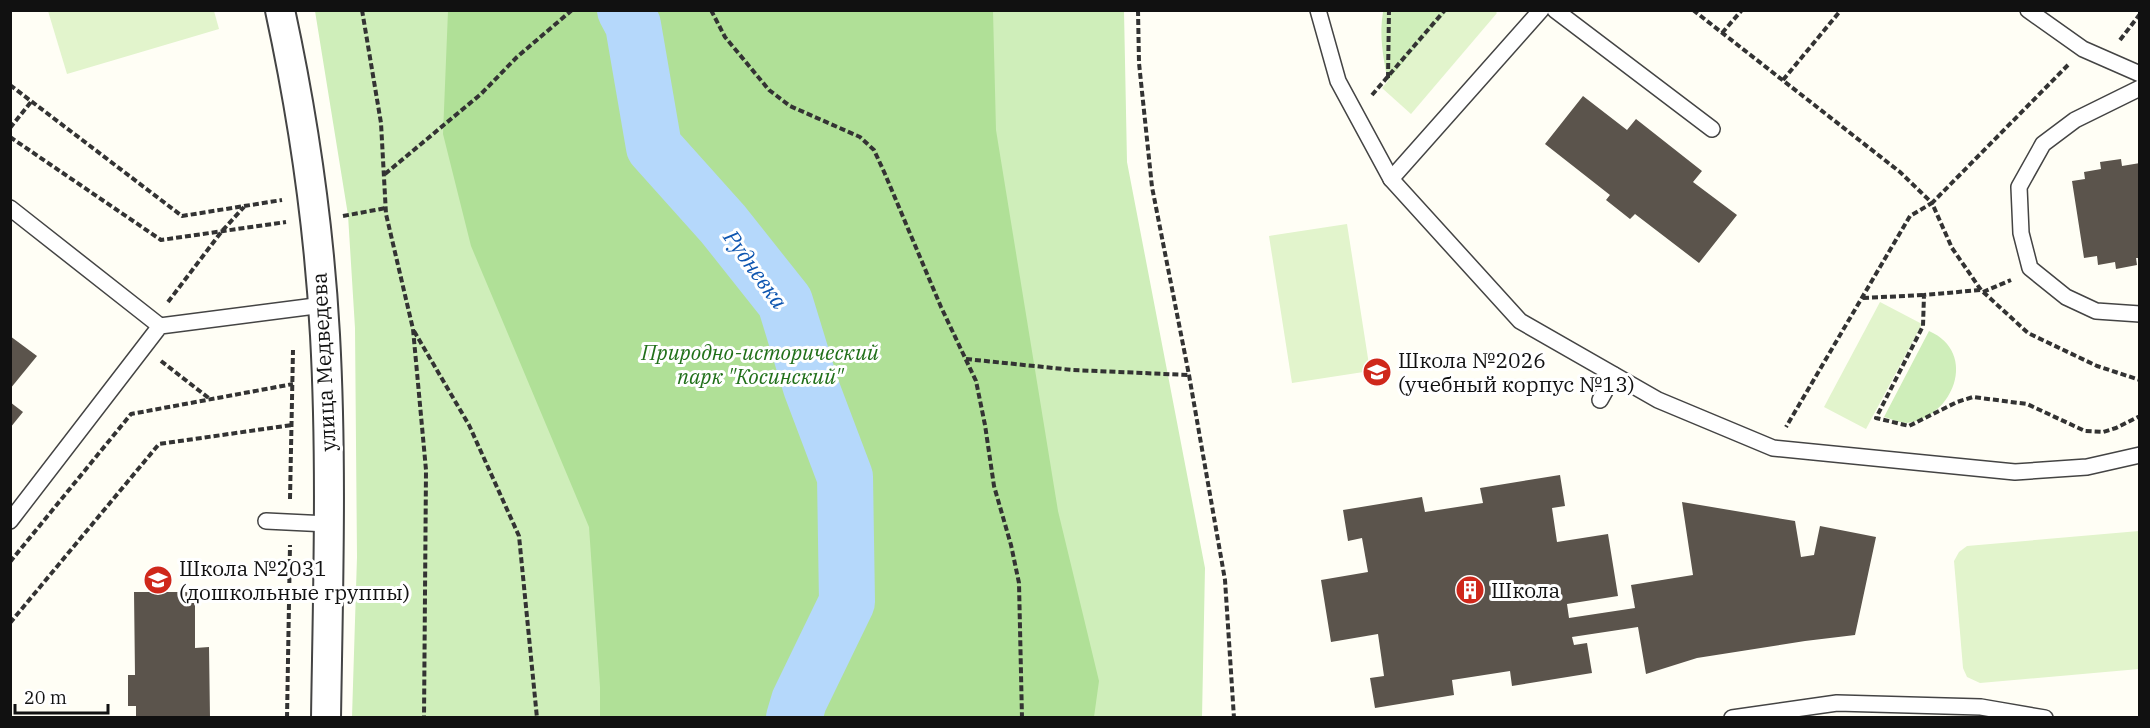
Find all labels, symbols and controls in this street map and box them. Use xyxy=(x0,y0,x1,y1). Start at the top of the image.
water label: Рудневка xyxy=(717,223,794,314)
street label: улица Медведева xyxy=(304,272,342,452)
park label: Природно-исторический парк "Косинский" xyxy=(640,338,879,390)
place label: Школа №2026 (учебный корпус №13) xyxy=(1398,346,1635,398)
school or university icon: Школа №2026 (учебный корпус №13) xyxy=(1361,356,1393,388)
place label: Школа №2031 (дошкольные группы) xyxy=(179,554,410,606)
school or university icon: Школа №2031 (дошкольные группы) xyxy=(142,564,174,596)
building icon: Школа xyxy=(1454,574,1486,606)
place label: Школа xyxy=(1491,576,1560,604)
scale bar xyxy=(15,677,108,715)
text: 20 m xyxy=(24,686,67,709)

